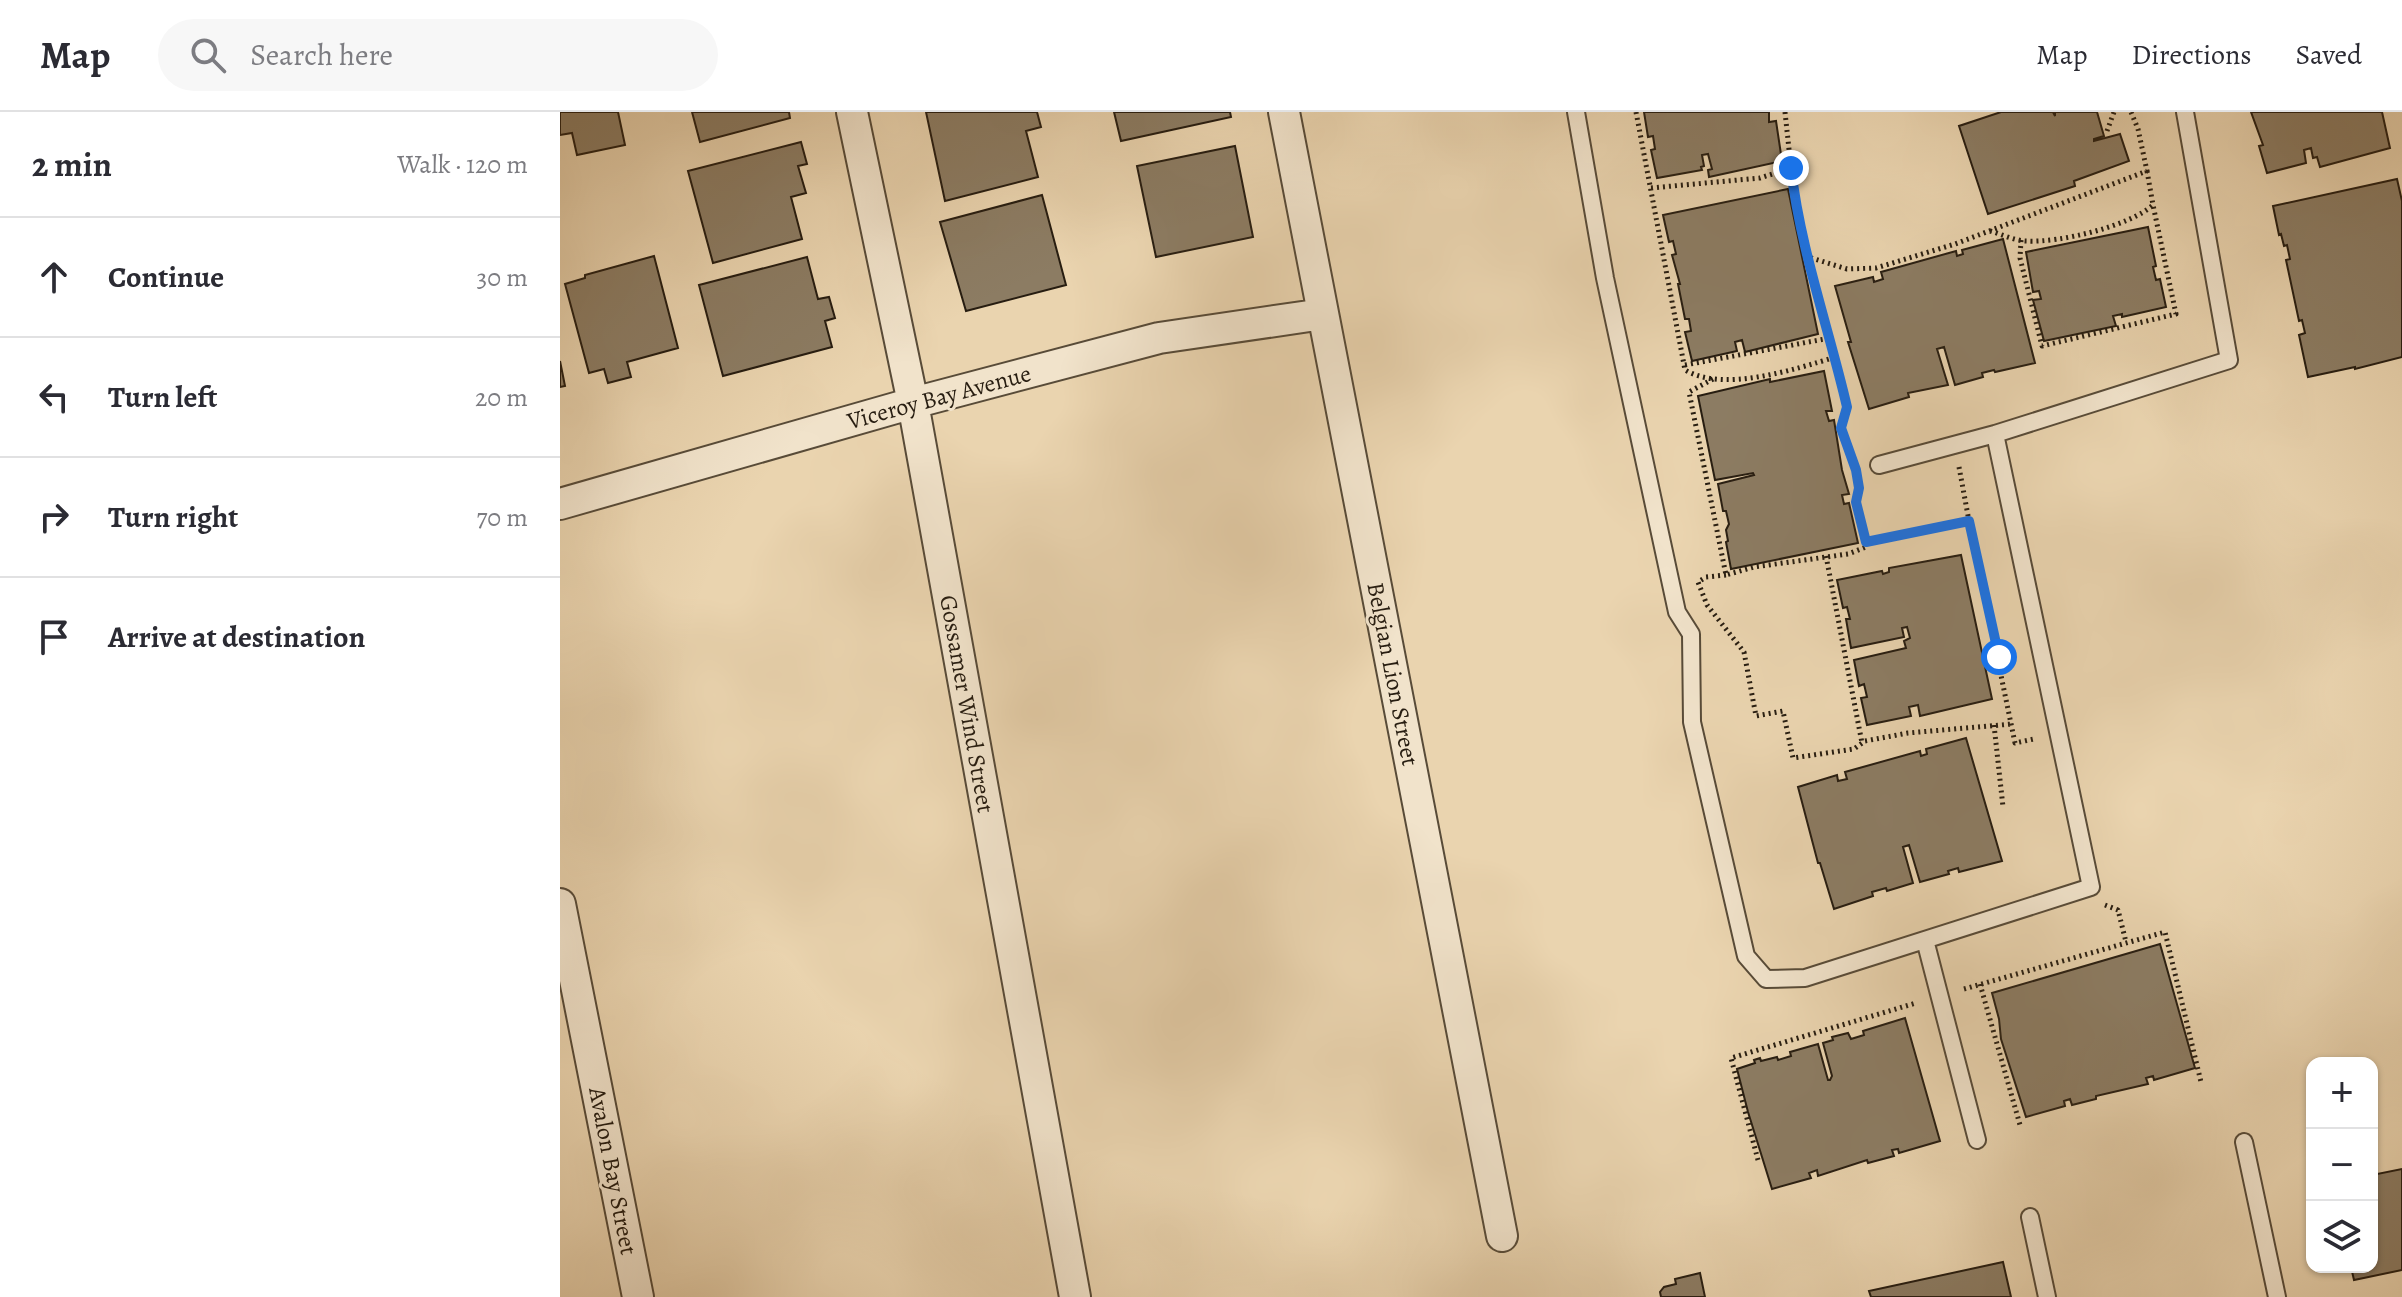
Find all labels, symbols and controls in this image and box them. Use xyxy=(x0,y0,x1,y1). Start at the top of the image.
search box xyxy=(158,19,718,91)
text: Map xyxy=(40,29,110,81)
icon: search xyxy=(186,33,230,77)
text: Search here xyxy=(250,35,393,75)
text: Map xyxy=(2036,36,2087,74)
text: Directions xyxy=(2131,36,2252,74)
text: Saved xyxy=(2296,36,2362,74)
text: 2 min xyxy=(32,141,112,188)
text: Walk · 120 m xyxy=(397,147,528,182)
route end xyxy=(1773,150,1809,186)
icon: ahead xyxy=(32,255,76,299)
text: Continue xyxy=(108,257,224,297)
text: 30 m xyxy=(477,260,528,295)
street label: Viceroy Bay Avenue xyxy=(843,357,1034,437)
icon: left xyxy=(32,375,76,419)
text: Turn left xyxy=(108,377,217,417)
text: 20 m xyxy=(475,380,528,415)
icon: right xyxy=(32,495,76,539)
text: Turn right xyxy=(108,497,238,537)
text: 70 m xyxy=(476,500,528,535)
street label: Belgian Lion Street xyxy=(1360,579,1427,769)
street label: Gossamer Wind Street xyxy=(932,593,1002,815)
icon: arrive xyxy=(32,615,76,659)
text: Arrive at destination xyxy=(108,617,365,657)
route start xyxy=(1981,639,2017,675)
map controls xyxy=(2306,1057,2378,1273)
button: + xyxy=(2306,1057,2378,1129)
street label: Avalon Bay Street xyxy=(581,1083,645,1258)
button: − xyxy=(2306,1129,2378,1201)
button: layers xyxy=(2306,1201,2378,1273)

